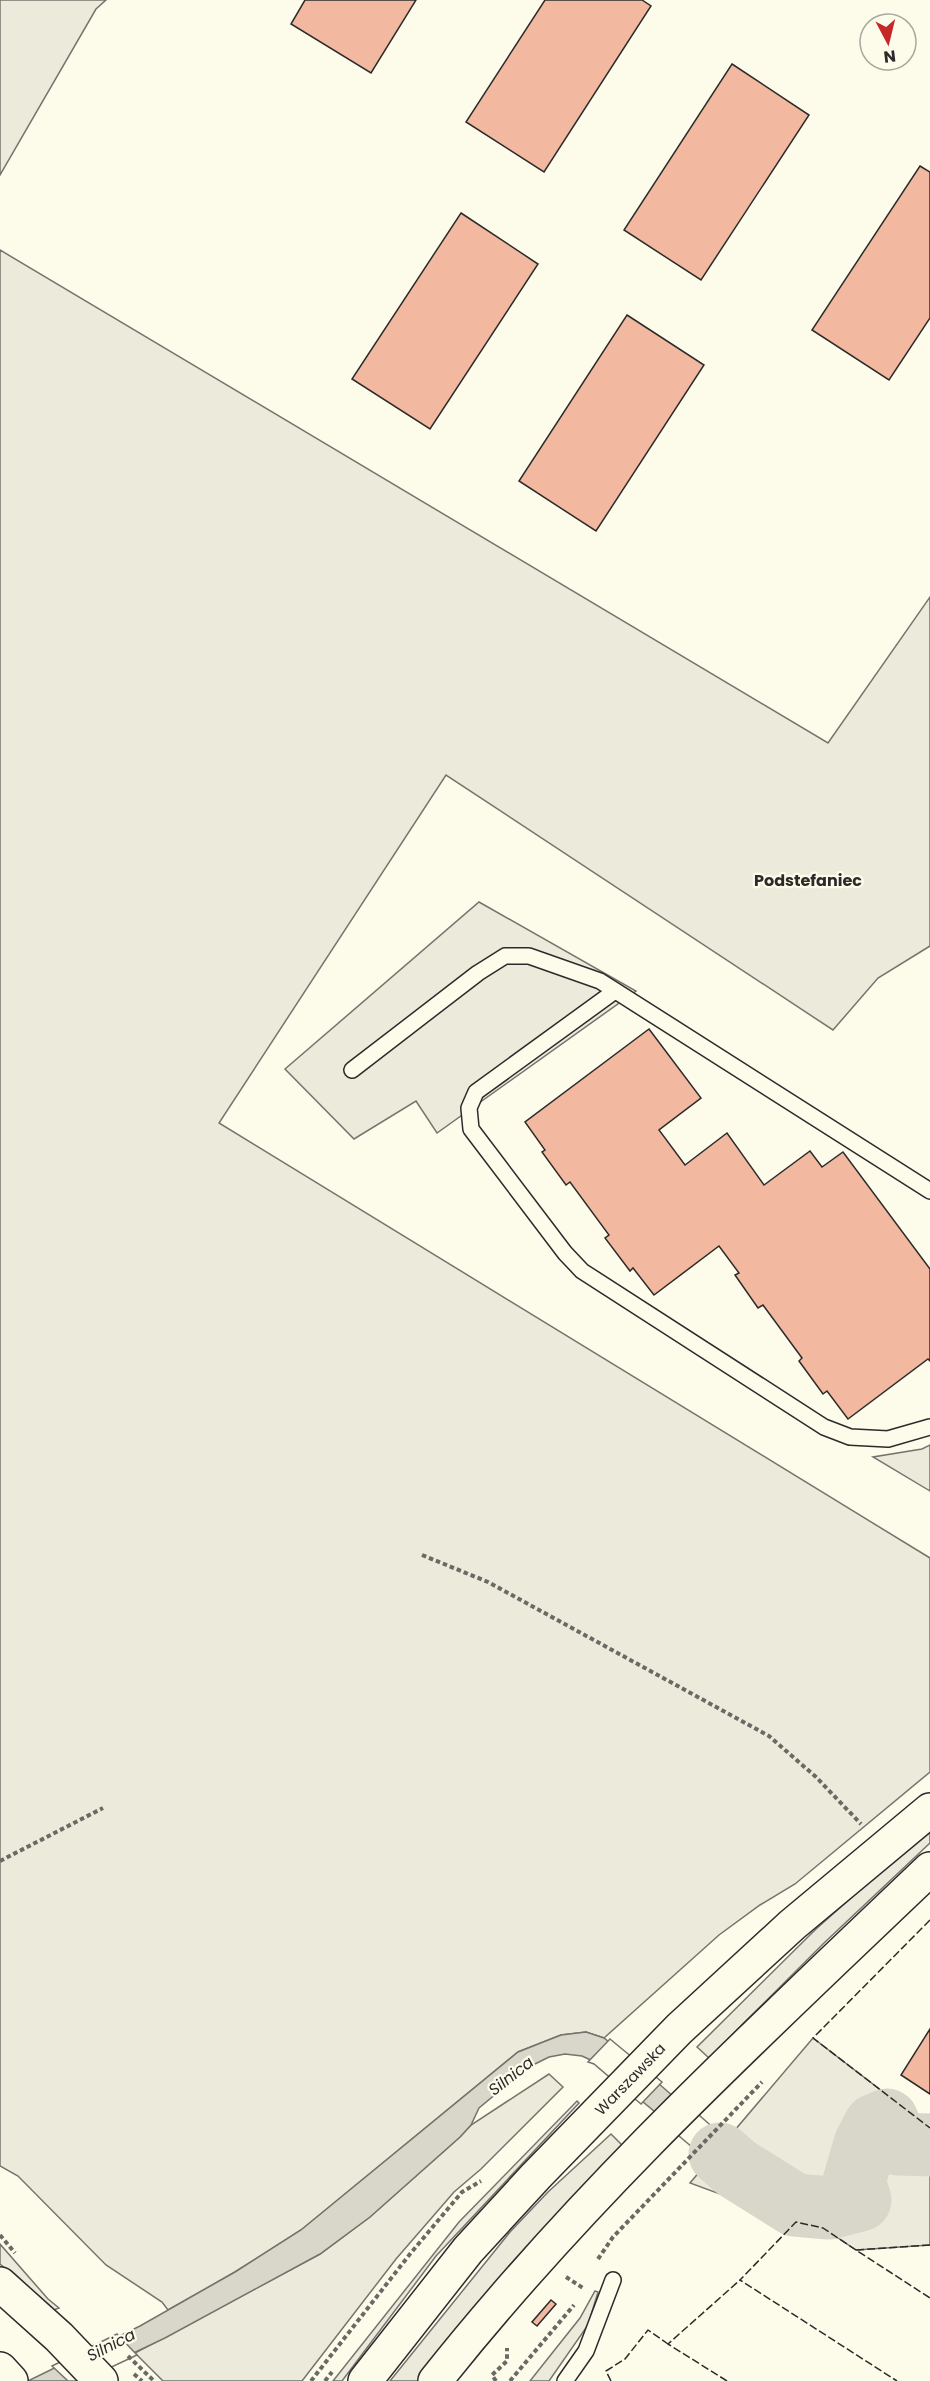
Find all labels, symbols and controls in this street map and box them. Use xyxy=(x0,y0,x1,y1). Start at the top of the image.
north arrow xyxy=(858,12,918,72)
text: N xyxy=(882,44,897,69)
district label: Podstefaniec xyxy=(754,869,862,892)
street label: Warszawska xyxy=(590,2038,670,2120)
water label: Silnica xyxy=(483,2051,539,2101)
water label: Silnica xyxy=(83,2323,139,2367)

